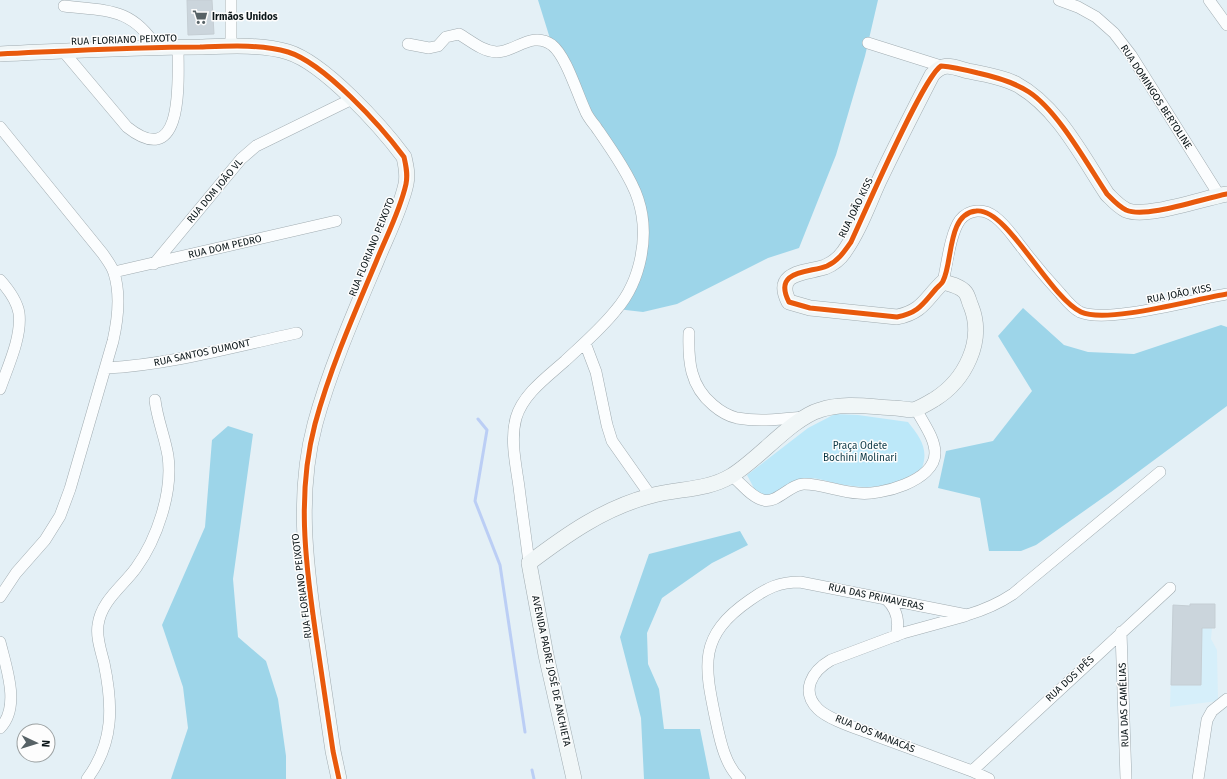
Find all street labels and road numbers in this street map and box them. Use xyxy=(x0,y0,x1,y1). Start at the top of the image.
street label: RUA FLORIANO PEIXOTO xyxy=(71,32,177,48)
street label: RUA DOMINGOS BERTOLINE xyxy=(1118,42,1194,152)
street label: RUA DOM JOÃO VL xyxy=(184,156,245,226)
street label: RUA JOÃO KISS xyxy=(835,175,876,240)
street label: RUA FLORIANO PEIXOTO xyxy=(347,196,397,298)
street label: RUA DOM PEDRO xyxy=(187,233,263,261)
street label: RUA JOÃO KISS xyxy=(1145,281,1213,306)
street label: RUA SANTOS DUMONT xyxy=(153,337,252,369)
street label: RUA FLORIANO PEIXOTO xyxy=(290,533,314,639)
street label: RUA DAS PRIMAVERAS xyxy=(827,581,925,613)
street label: AVENIDA PADRE JOSÉ DE ANCHIETA xyxy=(529,594,575,748)
street label: RUA DOS IPÊS xyxy=(1043,652,1097,704)
street label: RUA DAS CAMÉLIAS xyxy=(1115,662,1131,748)
street label: RUA DOS MANACÁS xyxy=(833,711,918,756)

